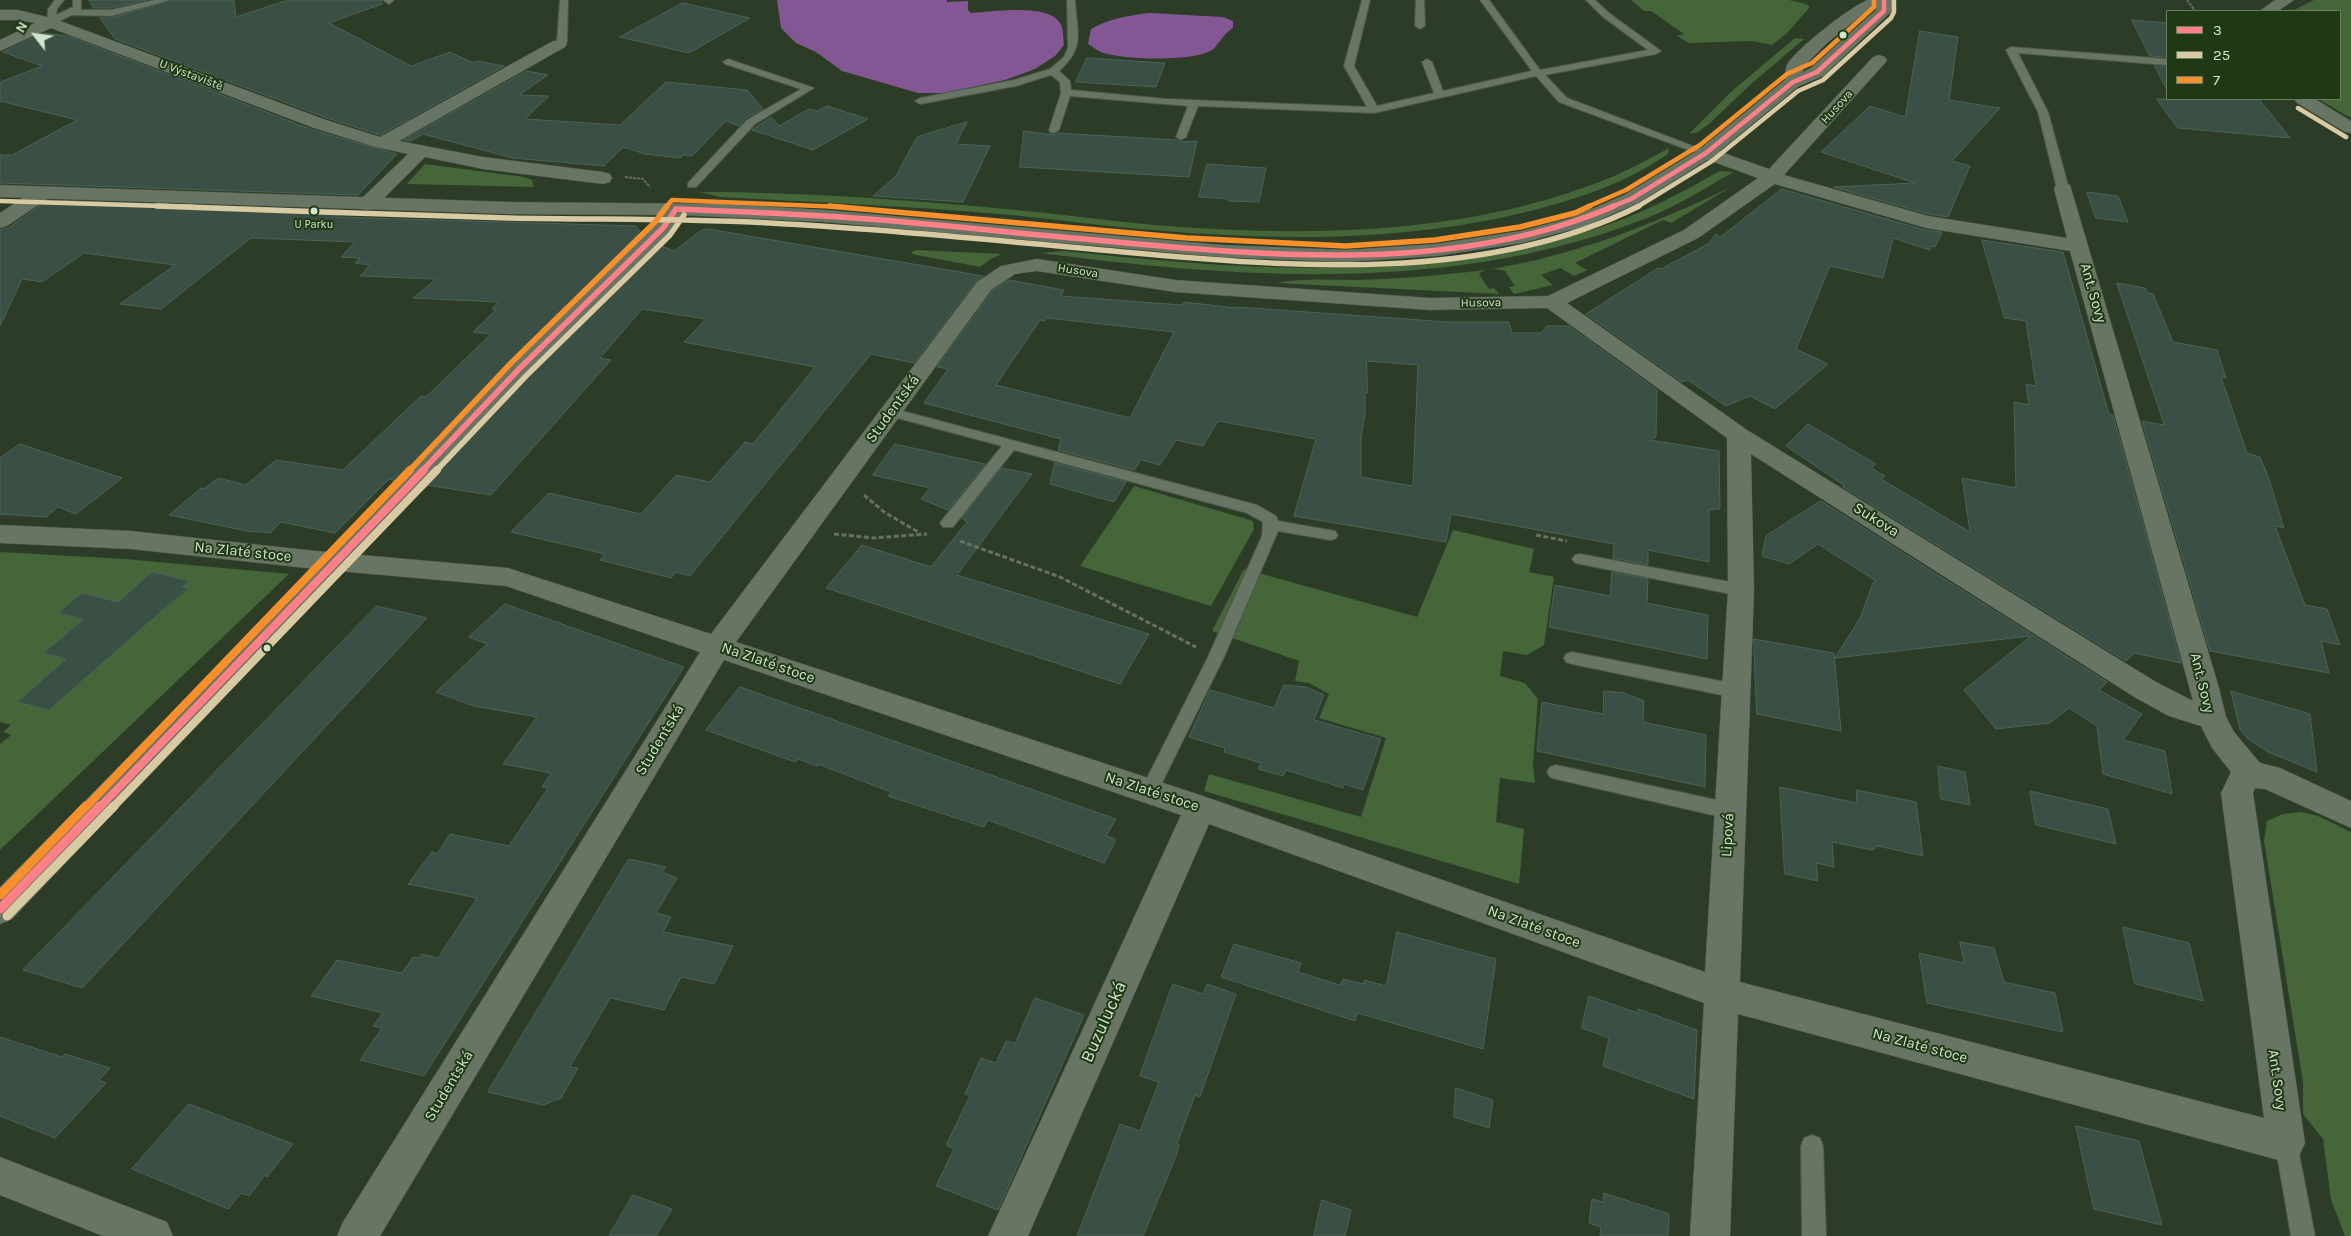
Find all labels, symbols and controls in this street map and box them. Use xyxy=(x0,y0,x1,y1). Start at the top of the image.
north arrow xyxy=(10,10,60,60)
legend xyxy=(2166,10,2341,100)
text: N xyxy=(12,19,31,36)
text: 3 xyxy=(2213,21,2222,39)
unlabelled marker xyxy=(1838,30,1848,40)
text: 25 xyxy=(2213,46,2230,64)
street label: U Výstaviště xyxy=(157,56,225,94)
text: 7 xyxy=(2213,71,2220,89)
street label: Husova xyxy=(1818,87,1856,127)
marker: U Parku xyxy=(309,206,319,216)
place label: U Parku xyxy=(295,218,333,232)
street label: Husova xyxy=(1057,261,1099,281)
street label: Ant. Sovy xyxy=(2076,261,2110,325)
street label: Husova xyxy=(1460,295,1502,311)
street label: Studentská xyxy=(862,371,924,447)
street label: Sukova xyxy=(1850,499,1902,541)
street label: Na Zlaté stoce xyxy=(194,538,292,566)
street label: Na Zlaté stoce xyxy=(719,639,817,687)
unlabelled marker xyxy=(262,643,272,653)
street label: Ant. Sovy xyxy=(2186,651,2218,715)
street label: Studentská xyxy=(632,701,688,779)
street label: Na Zlaté stoce xyxy=(1103,768,1201,816)
street label: Lipová xyxy=(1718,812,1738,858)
street label: Na Zlaté stoce xyxy=(1485,902,1583,952)
street label: Buzulucká xyxy=(1076,978,1132,1066)
street label: Na Zlaté stoce xyxy=(1871,1025,1969,1067)
street label: Studentská xyxy=(421,1047,477,1125)
street label: Ant. Sovy xyxy=(2264,1048,2290,1112)

